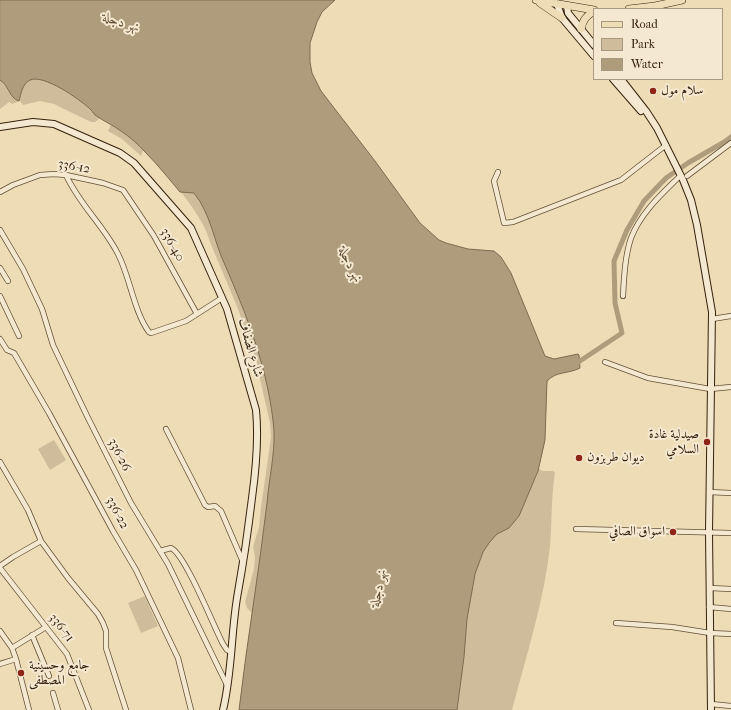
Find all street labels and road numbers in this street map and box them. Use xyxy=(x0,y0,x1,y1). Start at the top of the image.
street label: 336-12 xyxy=(57,157,91,177)
street label: 336-40 xyxy=(156,226,188,264)
street label: شارع الضفاف xyxy=(234,317,266,379)
street label: 336-26 xyxy=(104,436,134,474)
street label: 336-22 xyxy=(102,494,132,532)
street label: 336-71 xyxy=(45,611,77,645)

